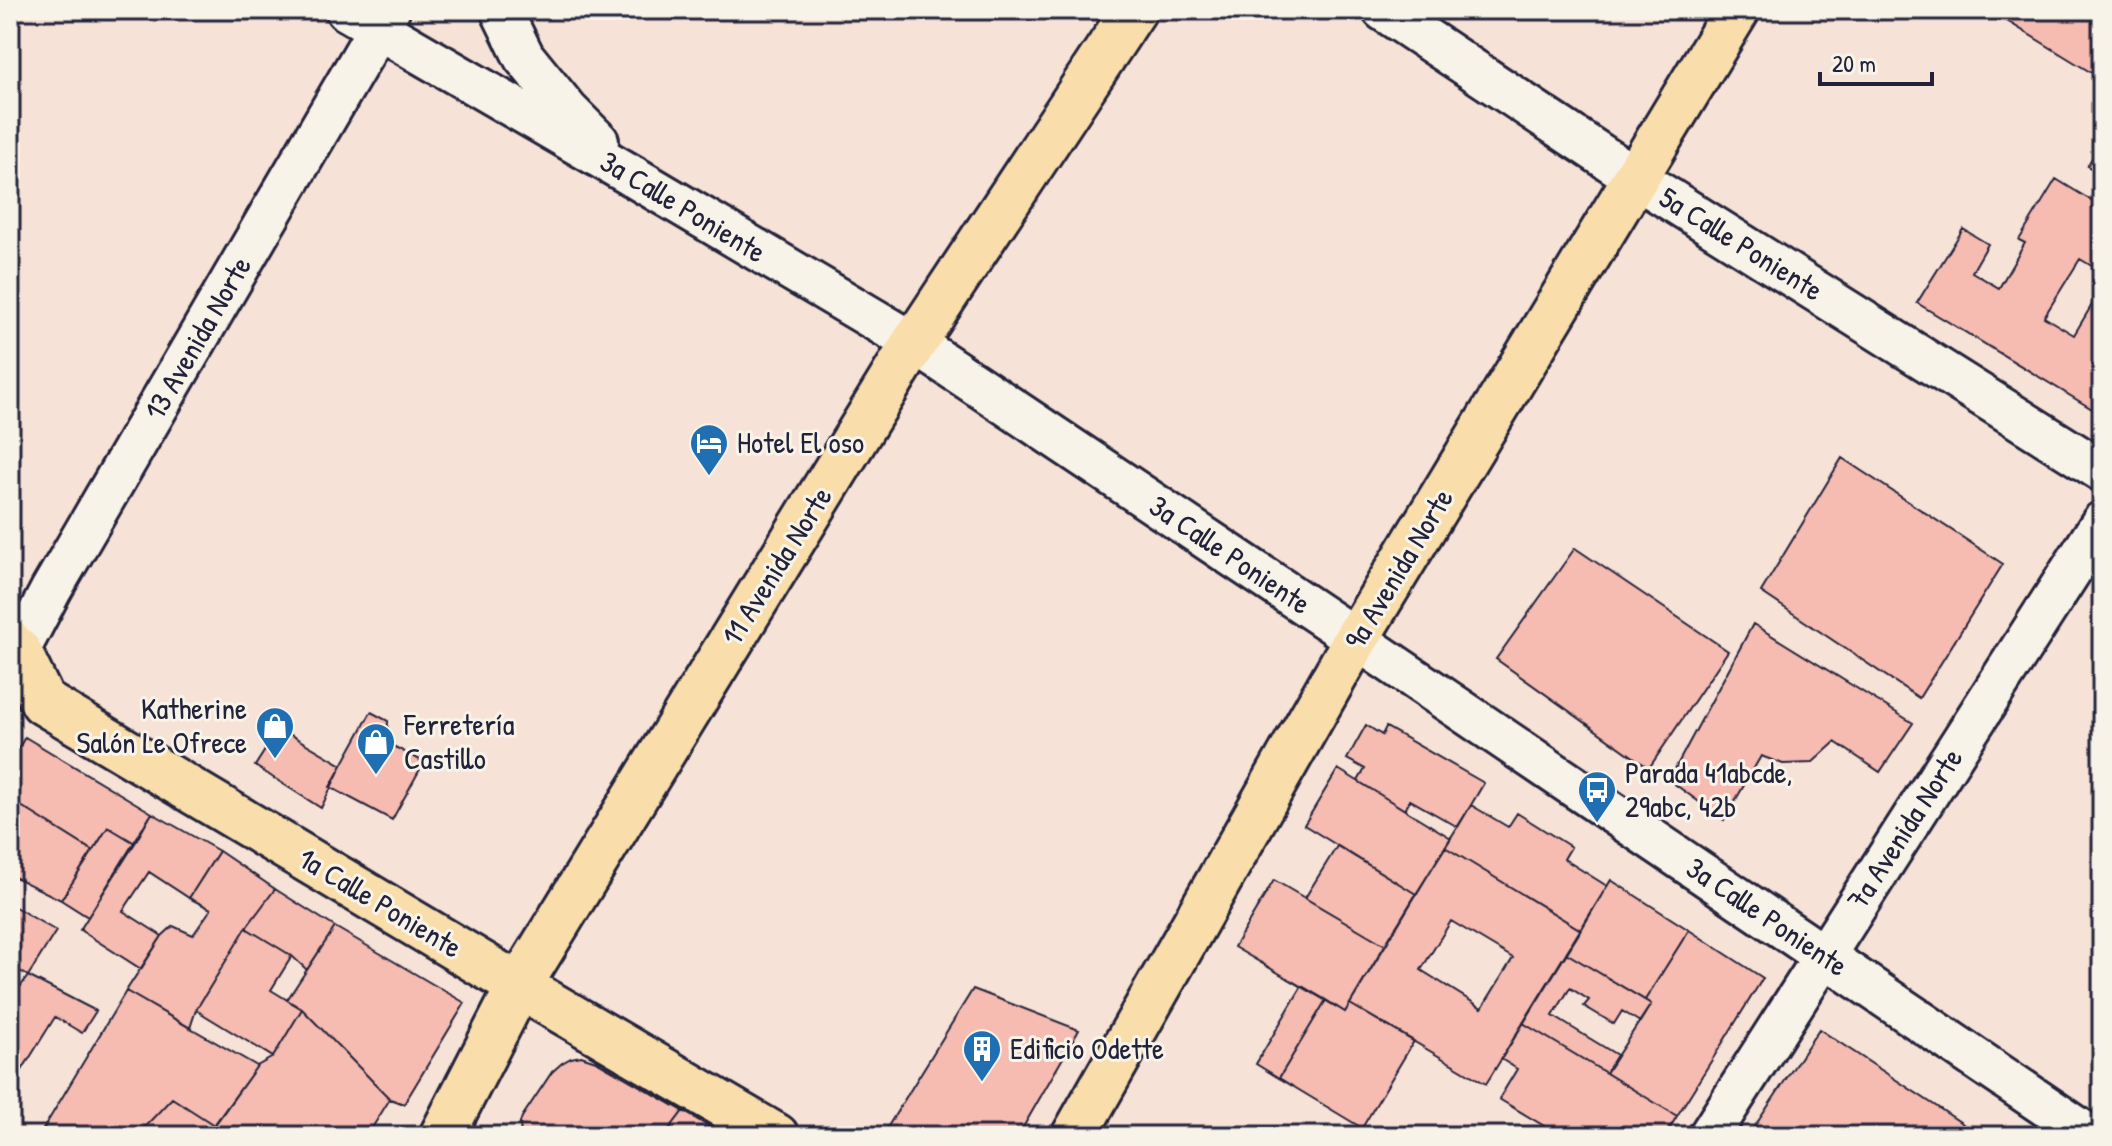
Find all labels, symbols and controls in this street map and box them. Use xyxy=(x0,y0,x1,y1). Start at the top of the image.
scale bar xyxy=(1820,36,1932,86)
text: 20 m xyxy=(1832,47,1876,79)
street label: 3a Calle Poniente xyxy=(593,141,774,271)
street label: 5a Calle Poniente xyxy=(1652,177,1831,309)
street label: 13 Avenida Norte xyxy=(134,249,260,426)
hotel icon: Hotel El oso xyxy=(688,422,730,477)
place label: Hotel El oso xyxy=(737,422,864,462)
street label: 11 Avenida Norte xyxy=(712,479,841,652)
street label: 9a Avenida Norte xyxy=(1334,481,1462,656)
street label: 3a Calle Poniente xyxy=(1142,485,1319,623)
place label: Katherine Salón Le Ofrece xyxy=(76,688,247,762)
place label: Ferretería Castillo xyxy=(403,704,515,778)
shop icon: Katherine Salón Le Ofrece xyxy=(254,705,296,760)
shop icon: Ferretería Castillo xyxy=(355,721,397,776)
street label: 7a Avenida Norte xyxy=(1837,740,1971,917)
place label: Parada 41abcde, 29abc, 42b xyxy=(1625,752,1792,826)
bus stop icon: Parada 41abcde, 29abc, 42b xyxy=(1576,769,1618,824)
street label: 1a Calle Poniente xyxy=(291,838,470,967)
street label: 3a Calle Poniente xyxy=(1679,847,1856,985)
building icon: Edificio Odette xyxy=(961,1028,1003,1083)
place label: Edificio Odette xyxy=(1010,1028,1164,1068)

